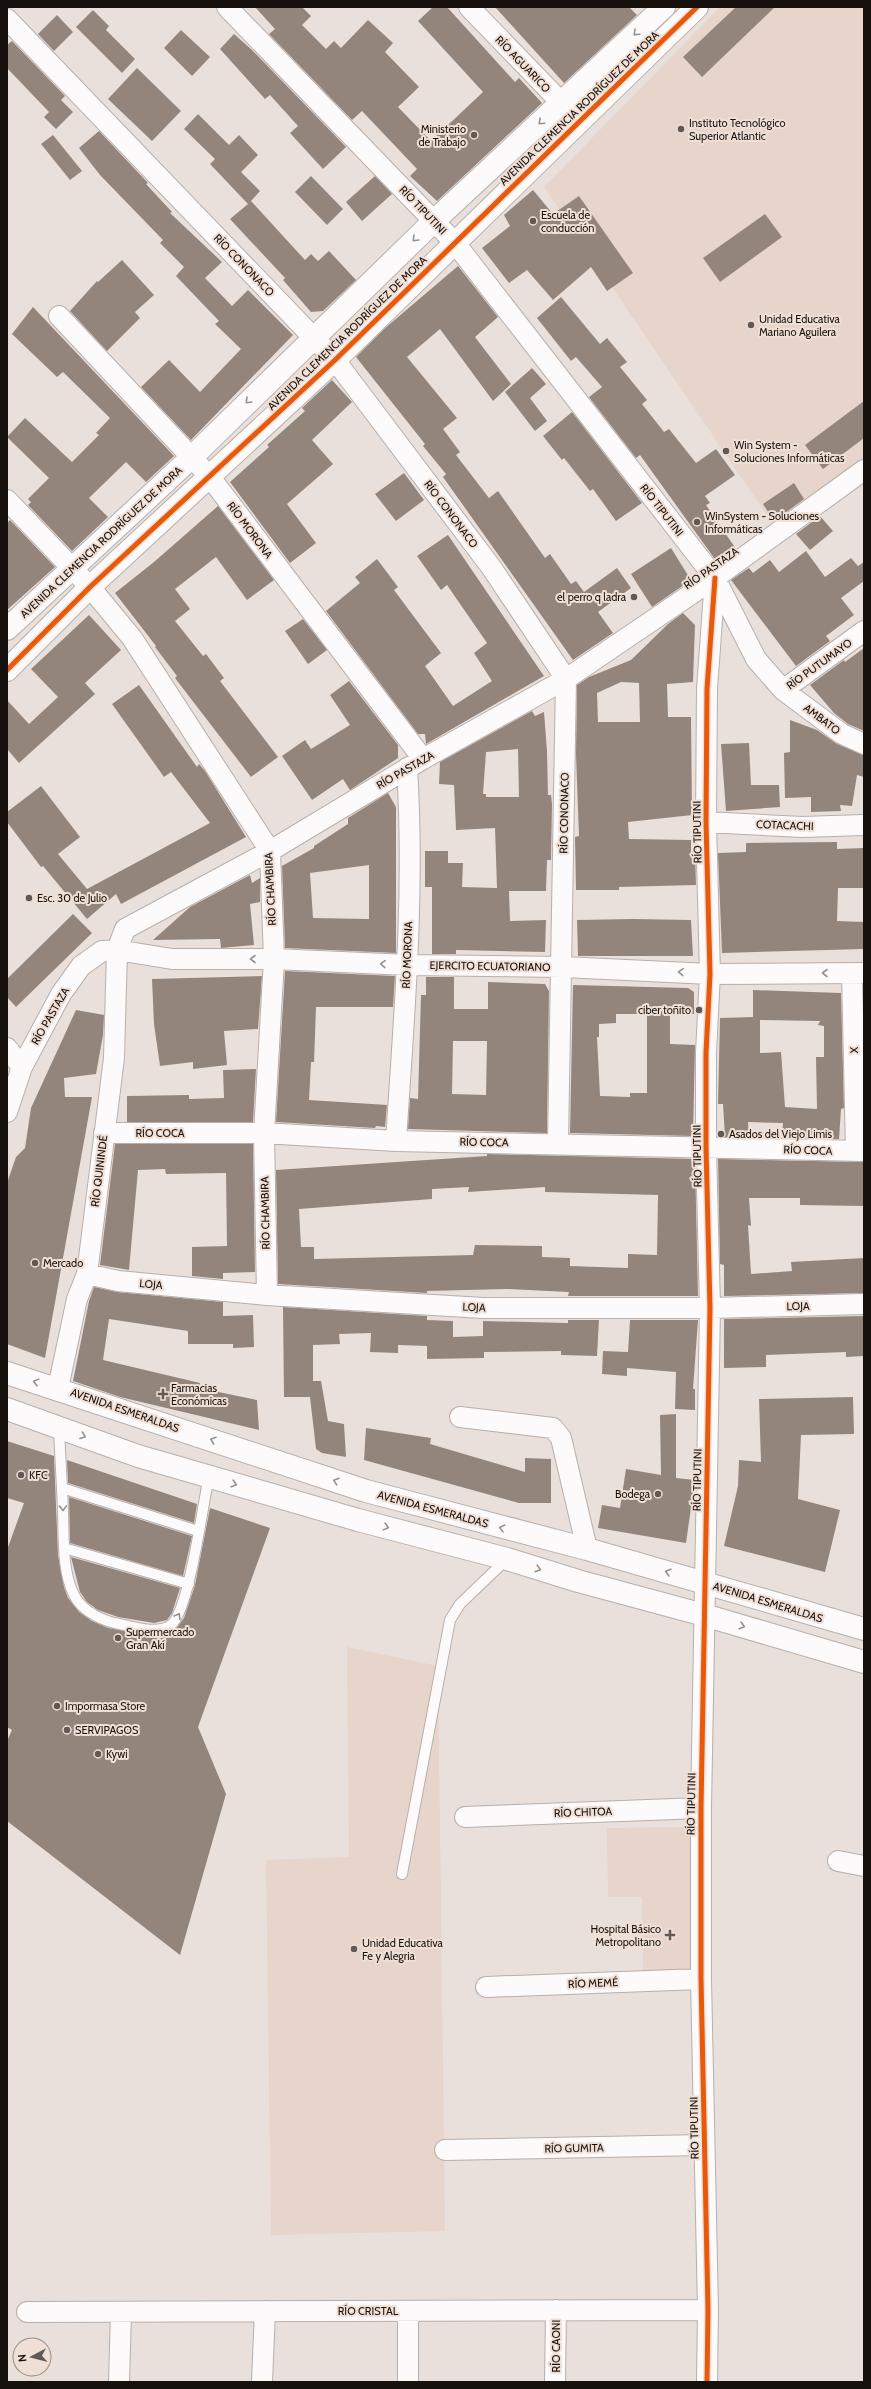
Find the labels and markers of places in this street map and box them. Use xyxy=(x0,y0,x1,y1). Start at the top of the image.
place label: Instituto Tecnológico Superior Atlantic xyxy=(689,116,786,143)
place label: Ministerio de Trabajo xyxy=(418,122,466,149)
marker: Instituto Tecnológico Superior Atlantic xyxy=(676,124,686,134)
marker: Ministerio de Trabajo xyxy=(469,130,479,140)
place label: Escuela de conducción xyxy=(541,208,594,235)
marker: Escuela de conducción xyxy=(528,216,538,226)
place label: Unidad Educativa Mariano Aguilera xyxy=(759,312,841,339)
marker: Unidad Educativa Mariano Aguilera xyxy=(746,320,756,330)
place label: Win System - Soluciones Informáticas xyxy=(734,438,845,465)
marker: Win System - Soluciones Informáticas xyxy=(721,446,731,456)
place label: WinSystem - Soluciones Informáticas xyxy=(705,509,820,536)
marker: WinSystem - Soluciones Informáticas xyxy=(692,517,702,527)
place label: el perro q ladra xyxy=(557,590,627,604)
marker: el perro q ladra xyxy=(629,592,639,602)
place label: Esc. 30 de Julio xyxy=(37,891,107,905)
marker: Esc. 30 de Julio xyxy=(24,893,34,903)
place label: ciber toñito xyxy=(638,1003,691,1017)
marker: ciber toñito xyxy=(694,1005,704,1015)
place label: Asados del Viejo Limis xyxy=(729,1127,832,1141)
marker: Asados del Viejo Limis xyxy=(716,1129,726,1139)
place label: Mercado xyxy=(43,1256,83,1270)
marker: Mercado xyxy=(30,1258,40,1268)
place label: Farmacias Económicas xyxy=(171,1381,227,1408)
marker: Farmacias Económicas xyxy=(158,1389,168,1399)
place label: KFC xyxy=(29,1468,48,1482)
marker: KFC xyxy=(16,1470,26,1480)
place label: Bodega xyxy=(615,1487,651,1501)
marker: Bodega xyxy=(653,1489,663,1499)
place label: Supermercado Gran Akí xyxy=(126,1625,194,1652)
marker: Supermercado Gran Akí xyxy=(113,1633,123,1643)
place label: Impormasa Store xyxy=(65,1699,146,1713)
marker: Impormasa Store xyxy=(52,1701,62,1711)
place label: SERVIPAGOS xyxy=(75,1723,139,1737)
marker: SERVIPAGOS xyxy=(62,1725,72,1735)
place label: Kywi xyxy=(106,1747,127,1761)
marker: Kywi xyxy=(93,1749,103,1759)
place label: Hospital Básico Metropolitano xyxy=(591,1922,661,1949)
marker: Hospital Básico Metropolitano xyxy=(664,1929,676,1941)
place label: Unidad Educativa Fe y Alegria xyxy=(362,1936,444,1963)
marker: Unidad Educativa Fe y Alegria xyxy=(349,1944,359,1954)

